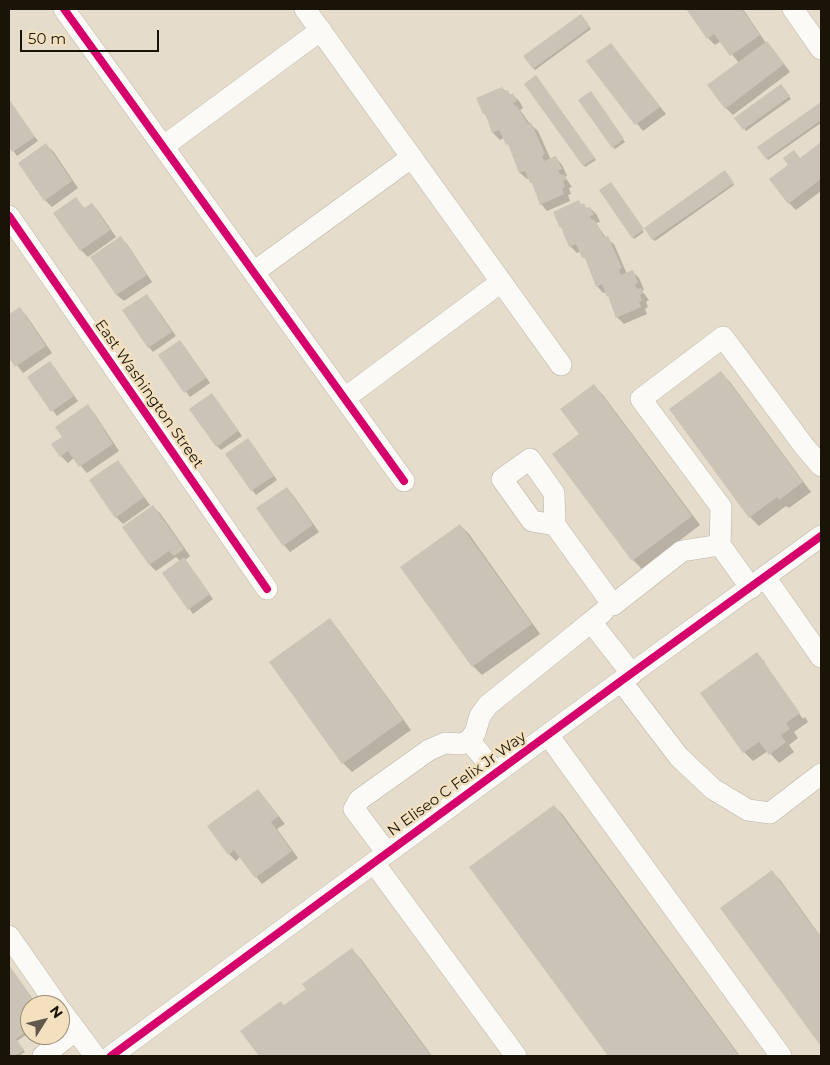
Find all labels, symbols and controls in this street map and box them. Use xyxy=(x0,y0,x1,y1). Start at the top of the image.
scale bar xyxy=(22,20,161,52)
text: 50 m xyxy=(28,29,66,48)
street label: East Washington Street xyxy=(91,316,207,472)
street label: N Eliseo C Felix Jr Way xyxy=(384,728,530,840)
north arrow xyxy=(20,995,70,1045)
text: N xyxy=(46,1002,67,1022)

